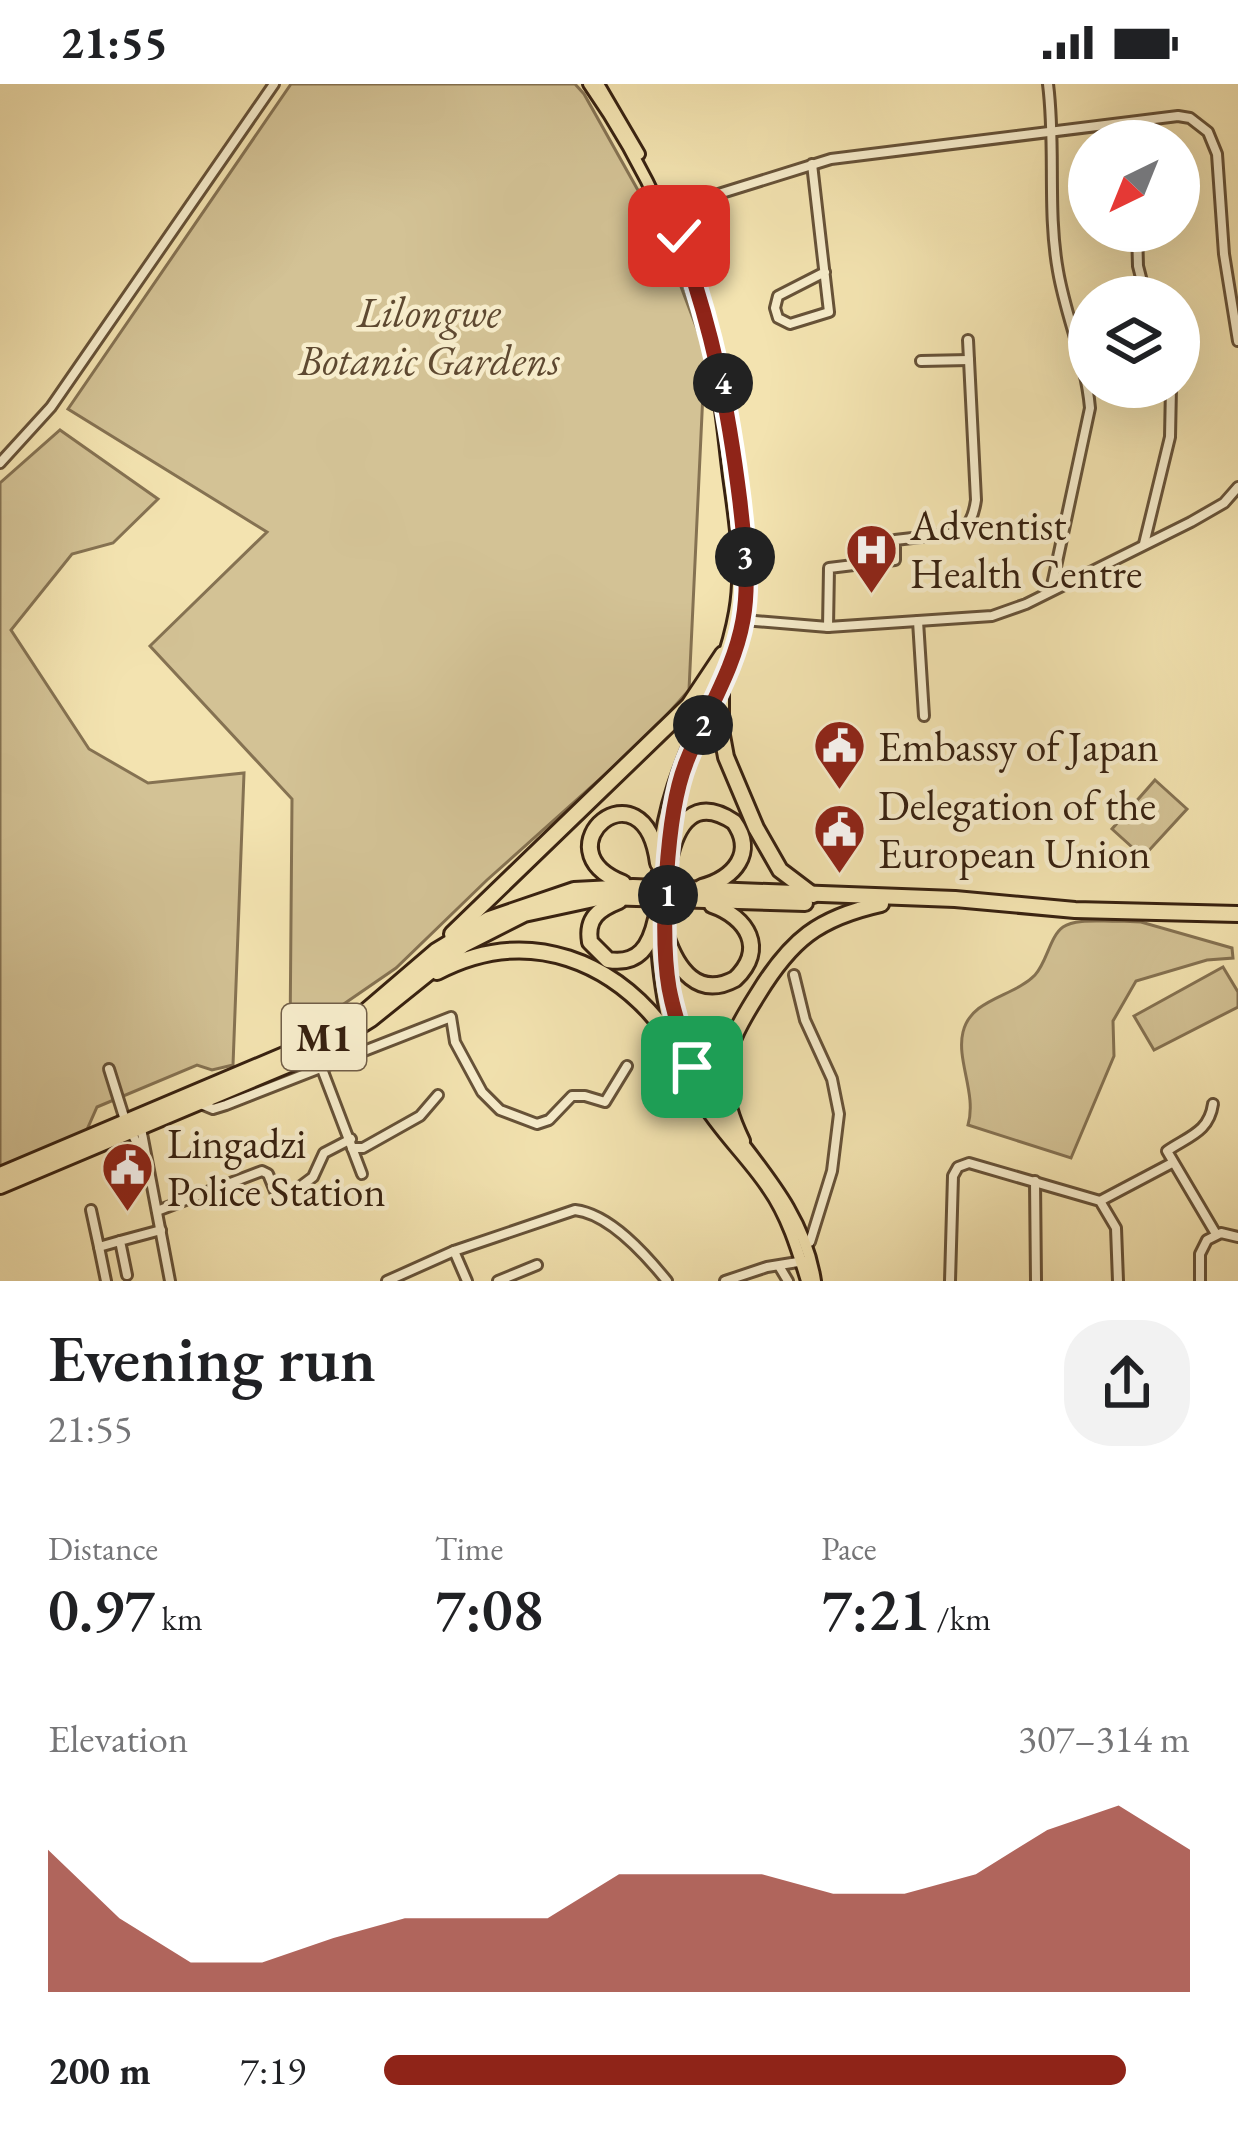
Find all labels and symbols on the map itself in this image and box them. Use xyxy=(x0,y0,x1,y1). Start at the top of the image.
north arrow xyxy=(1068,120,1200,252)
pin xyxy=(628,185,730,287)
park label: Lilongwe Botanic Gardens xyxy=(297,285,560,388)
pin: 4 xyxy=(693,353,753,413)
place label: Adventist Health Centre xyxy=(909,498,1142,601)
hospital icon: Adventist Health Centre xyxy=(843,521,899,595)
pin: 3 xyxy=(715,527,775,587)
pin: 2 xyxy=(673,695,733,755)
public building icon: Embassy of Japan xyxy=(811,718,867,792)
place label: Embassy of Japan xyxy=(878,719,1159,774)
place label: Delegation of the European Union xyxy=(878,778,1156,881)
public building icon: Delegation of the European Union xyxy=(811,801,867,875)
pin: 1 xyxy=(638,865,698,925)
road number: M1 xyxy=(282,1004,366,1070)
pin xyxy=(641,1016,743,1118)
place label: Lingadzi Police Station xyxy=(167,1116,386,1219)
public building icon: Lingadzi Police Station xyxy=(100,1139,156,1213)

